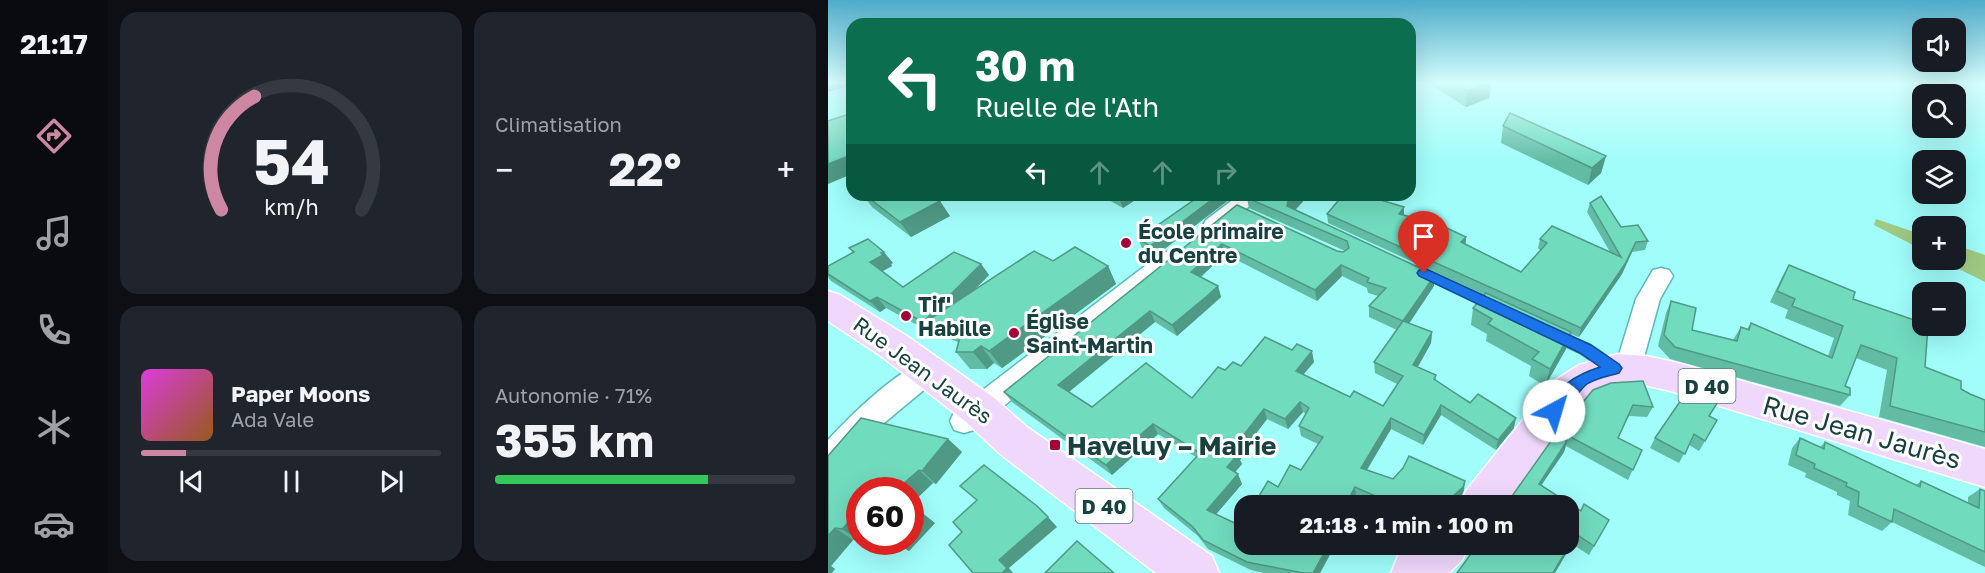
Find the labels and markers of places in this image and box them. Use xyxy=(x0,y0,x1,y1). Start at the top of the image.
pin xyxy=(1398,211,1449,273)
place label: École primaire du Centre xyxy=(1138,218,1284,268)
marker: École primaire du Centre xyxy=(1119,236,1133,250)
place label: Tif' Habille xyxy=(918,291,991,341)
place label: Église Saint-Martin xyxy=(1026,308,1153,358)
marker: Tif' Habille xyxy=(899,309,913,323)
marker: Église Saint-Martin xyxy=(1007,326,1021,340)
place label: Haveluy – Mairie xyxy=(1067,430,1276,461)
marker: Haveluy – Mairie xyxy=(1048,438,1062,452)

